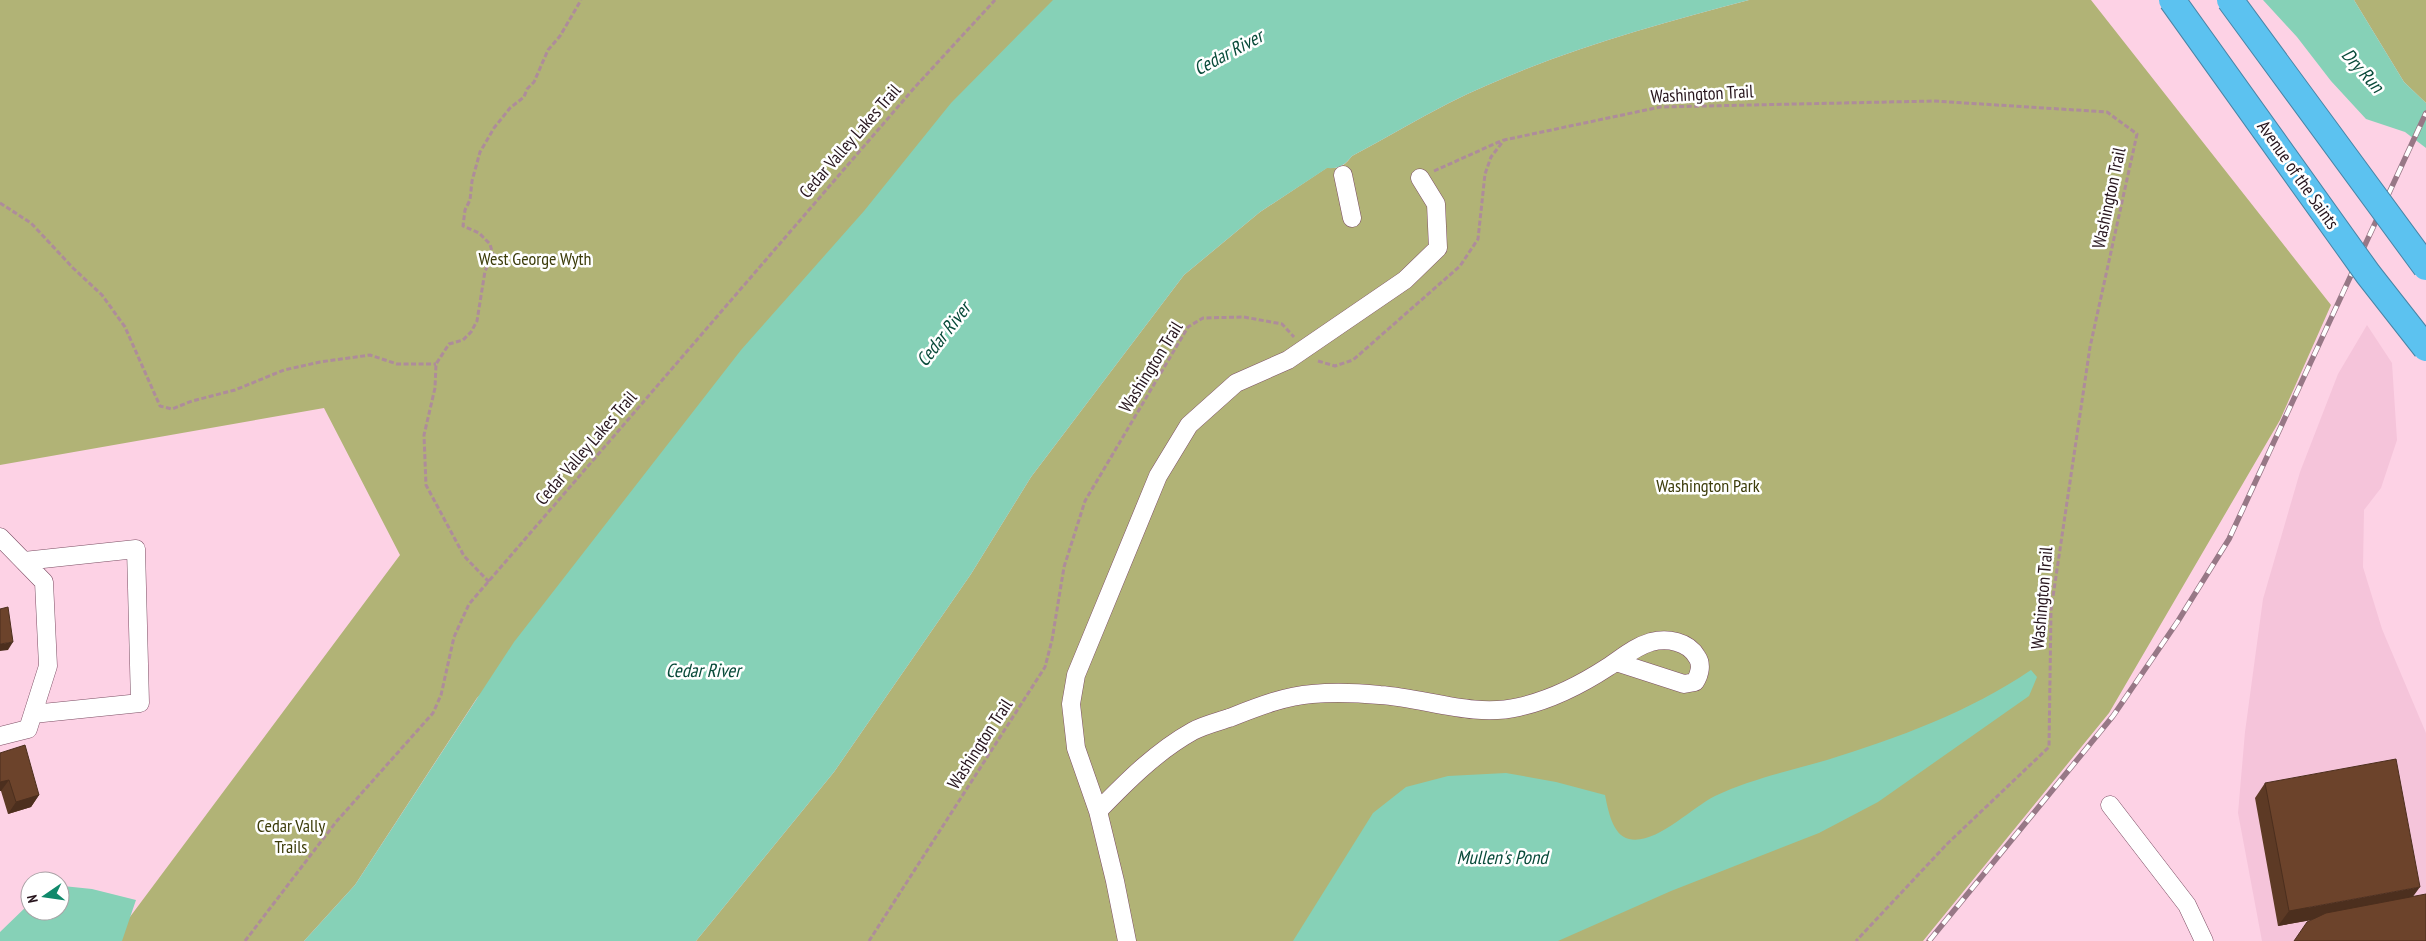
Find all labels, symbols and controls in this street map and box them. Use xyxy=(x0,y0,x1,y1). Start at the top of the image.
water label: Cedar River xyxy=(1189,23,1269,80)
water label: Dry Run xyxy=(2337,43,2390,98)
street label: Cedar Valley Lakes Trail xyxy=(794,78,906,202)
street label: Washington Trail xyxy=(1650,79,1755,108)
street label: Avenue of the Saints xyxy=(2252,116,2344,233)
street label: Washington Trail xyxy=(2087,144,2131,251)
park label: West George Wyth xyxy=(479,247,591,270)
water label: Cedar River xyxy=(911,295,977,371)
street label: Washington Trail xyxy=(1114,316,1188,416)
street label: Cedar Valley Lakes Trail xyxy=(530,385,642,509)
park label: Washington Park xyxy=(1656,474,1760,497)
street label: Washington Trail xyxy=(2026,545,2058,650)
water label: Cedar River xyxy=(666,658,743,682)
street label: Washington Trail xyxy=(942,694,1018,793)
park label: Cedar Vally Trails xyxy=(257,814,325,858)
water label: Mullen's Pond xyxy=(1456,845,1550,869)
north arrow xyxy=(20,871,70,921)
text: N xyxy=(23,893,42,905)

